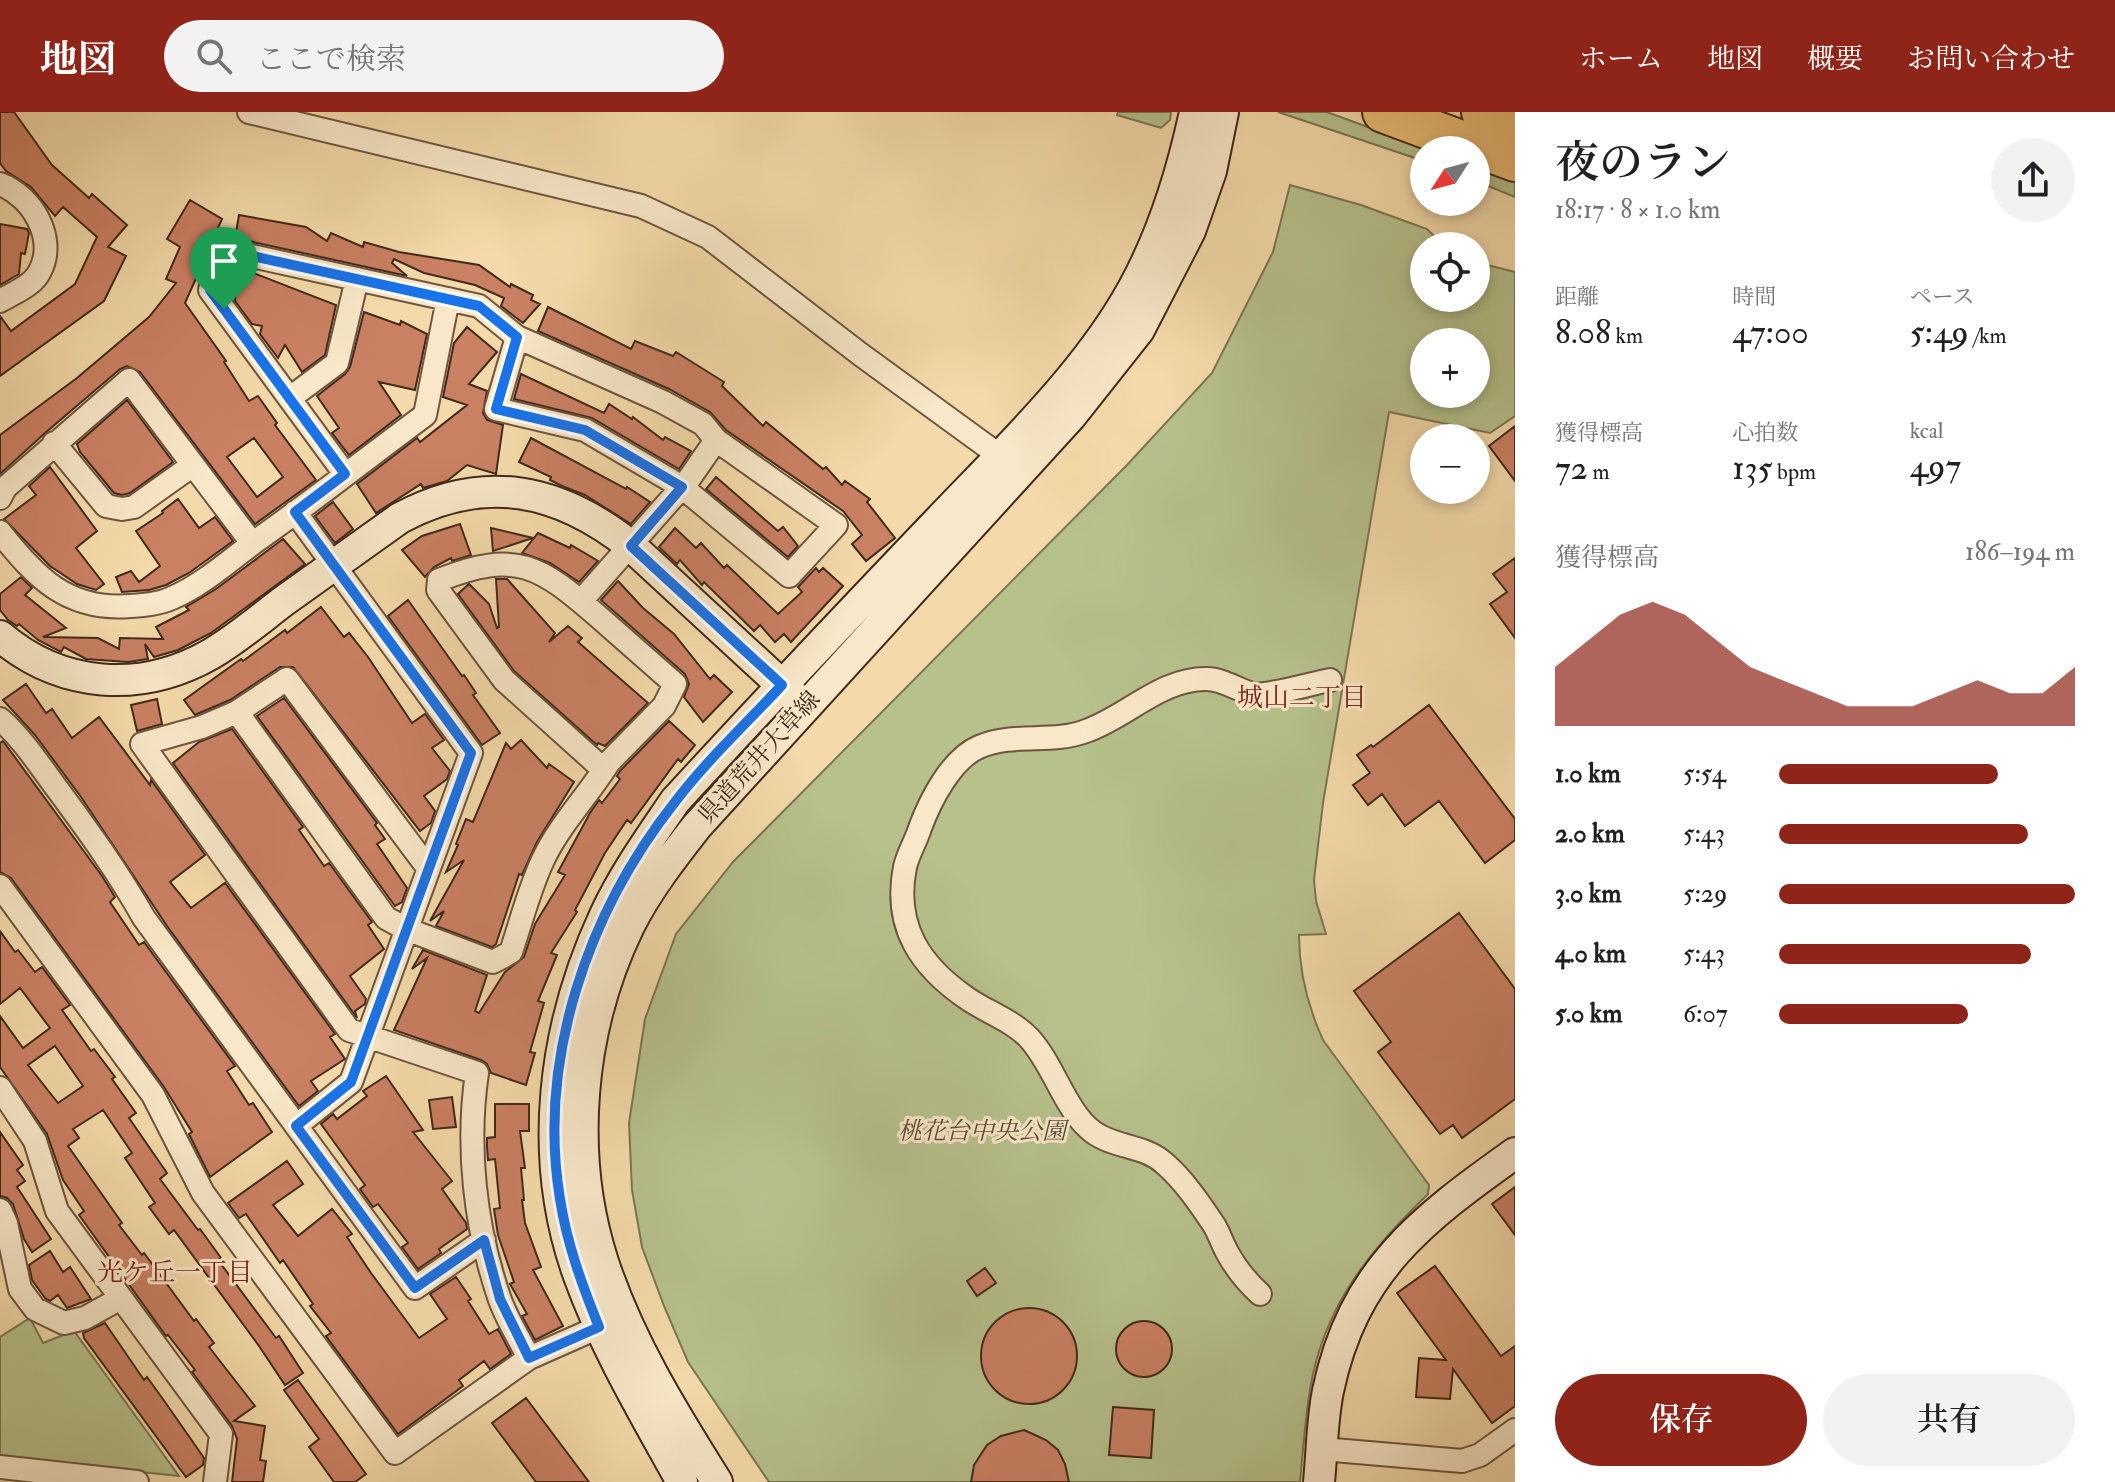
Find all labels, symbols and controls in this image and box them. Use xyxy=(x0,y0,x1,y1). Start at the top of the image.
search box xyxy=(164,20,724,92)
icon: search xyxy=(192,34,236,78)
text: 地図 xyxy=(40,36,116,84)
text: ここで検索 xyxy=(256,41,406,78)
text: ホーム xyxy=(1579,42,1663,77)
text: 地図 xyxy=(1707,42,1763,77)
text: 概要 xyxy=(1807,42,1863,77)
text: お問い合わせ xyxy=(1907,42,2075,77)
north arrow xyxy=(1410,136,1490,216)
map controls xyxy=(1410,136,1490,504)
text: 夜のラン xyxy=(1555,136,1731,191)
button: share xyxy=(1991,138,2075,222)
text: 18:17 · 8 × 1.0 km xyxy=(1555,194,1720,226)
pin xyxy=(190,227,258,309)
button: locate xyxy=(1410,232,1490,312)
icon: arrive xyxy=(202,239,246,283)
text: 距離 xyxy=(1555,283,1599,311)
text: 時間 xyxy=(1732,283,1776,311)
text: ペース xyxy=(1910,283,1975,311)
text: 8.08 xyxy=(1555,311,1611,354)
text: 47:00 xyxy=(1732,311,1809,354)
text: 5:49 xyxy=(1910,311,1969,354)
text: km xyxy=(1611,322,1643,350)
text: /km xyxy=(1969,322,2007,350)
button: + xyxy=(1410,328,1490,408)
text: kcal xyxy=(1910,417,1943,445)
text: 獲得標高 xyxy=(1555,419,1643,447)
text: 心拍数 xyxy=(1732,419,1798,447)
button: − xyxy=(1410,424,1490,504)
text: 497 xyxy=(1910,445,1961,488)
text: 72 xyxy=(1555,447,1588,490)
text: 135 xyxy=(1732,447,1772,490)
text: m xyxy=(1588,458,1610,486)
text: bpm xyxy=(1772,458,1816,486)
text: 186–194 m xyxy=(1965,536,2075,568)
text: 獲得標高 xyxy=(1555,542,1659,574)
district label: 城山二丁目 xyxy=(1237,682,1367,714)
street label: 県道荒井大草線 xyxy=(692,685,827,830)
text: 1.0 km xyxy=(1555,758,1621,790)
text: 5:54 xyxy=(1683,758,1726,790)
text: 2.0 km xyxy=(1555,818,1625,850)
text: 5:43 xyxy=(1683,818,1725,850)
text: 3.0 km xyxy=(1555,878,1621,910)
text: 5:29 xyxy=(1683,878,1727,910)
text: 4.0 km xyxy=(1555,938,1626,970)
text: 5:43 xyxy=(1683,938,1725,970)
text: 5.0 km xyxy=(1555,998,1622,1030)
text: 6:07 xyxy=(1683,998,1728,1030)
park label: 桃花台中央公園 xyxy=(898,1116,1070,1147)
district label: 光ケ丘一丁目 xyxy=(97,1257,253,1289)
button: 保存 xyxy=(1555,1374,1807,1466)
button: 共有 xyxy=(1823,1374,2075,1466)

